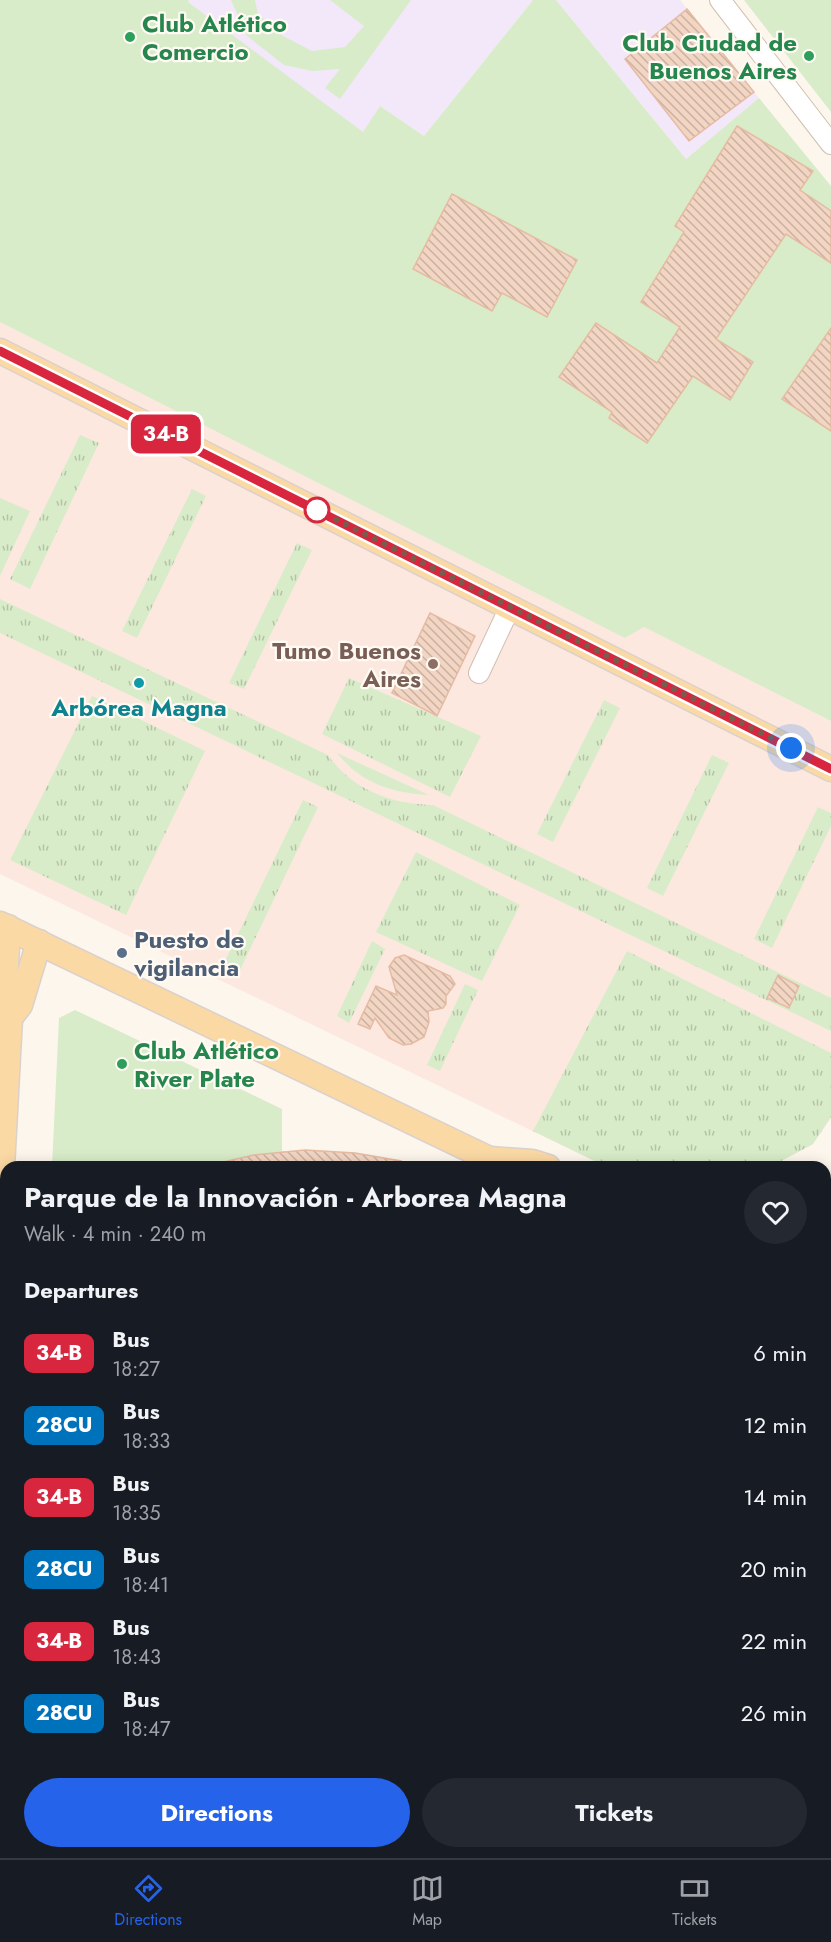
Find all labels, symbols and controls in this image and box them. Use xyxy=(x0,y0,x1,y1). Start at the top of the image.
place label: Club Atlético Comercio xyxy=(142,6,287,69)
place label: Club Ciudad de Buenos Aires xyxy=(622,25,797,88)
marker: Club Atlético Comercio xyxy=(123,30,137,44)
marker: Club Ciudad de Buenos Aires xyxy=(802,49,816,63)
line badge: 34-B xyxy=(124,414,208,454)
text: 34-B xyxy=(143,419,189,449)
unlabelled marker xyxy=(304,497,330,523)
place label: Tumo Buenos Aires xyxy=(272,633,421,696)
marker: Tumo Buenos Aires xyxy=(426,657,440,671)
marker: Arbórea Magna xyxy=(132,676,146,690)
place label: Arbórea Magna xyxy=(50,690,227,725)
your location xyxy=(776,733,806,763)
place label: Puesto de vigilancia xyxy=(133,922,245,985)
marker: Puesto de vigilancia xyxy=(115,946,129,960)
place label: Club Atlético River Plate xyxy=(134,1033,279,1096)
marker: Club Atlético River Plate xyxy=(115,1057,129,1071)
text: Parque de la Innovación - Arborea Magna xyxy=(24,1177,567,1218)
button: heart xyxy=(744,1181,807,1244)
text: Walk · 4 min · 240 m xyxy=(24,1220,206,1249)
text: Departures xyxy=(24,1274,138,1306)
text: Bus xyxy=(112,1323,150,1355)
text: 6 min xyxy=(753,1337,807,1369)
text: 34-B xyxy=(36,1338,82,1368)
text: 18:27 xyxy=(112,1355,160,1384)
text: Bus xyxy=(122,1395,160,1427)
text: 12 min xyxy=(744,1409,807,1441)
text: 28CU xyxy=(36,1410,92,1440)
text: 18:33 xyxy=(122,1427,170,1456)
text: Bus xyxy=(112,1467,150,1499)
text: 14 min xyxy=(743,1481,807,1513)
text: 34-B xyxy=(36,1482,82,1512)
text: 18:35 xyxy=(112,1499,160,1528)
text: Bus xyxy=(122,1539,160,1571)
text: 20 min xyxy=(740,1553,807,1585)
text: 28CU xyxy=(36,1554,92,1584)
text: 18:41 xyxy=(122,1571,169,1600)
text: Bus xyxy=(112,1611,150,1643)
text: 22 min xyxy=(741,1625,807,1657)
text: 34-B xyxy=(36,1626,82,1656)
text: 18:43 xyxy=(112,1643,161,1672)
text: Bus xyxy=(122,1683,160,1715)
text: 26 min xyxy=(741,1697,807,1729)
text: 28CU xyxy=(36,1698,92,1728)
text: 18:47 xyxy=(122,1715,170,1744)
button: Directions xyxy=(24,1778,410,1847)
button: Tickets xyxy=(422,1778,807,1847)
tab: Directions xyxy=(114,1872,182,1931)
tab: Map xyxy=(411,1872,444,1931)
tab: Tickets xyxy=(672,1872,717,1931)

